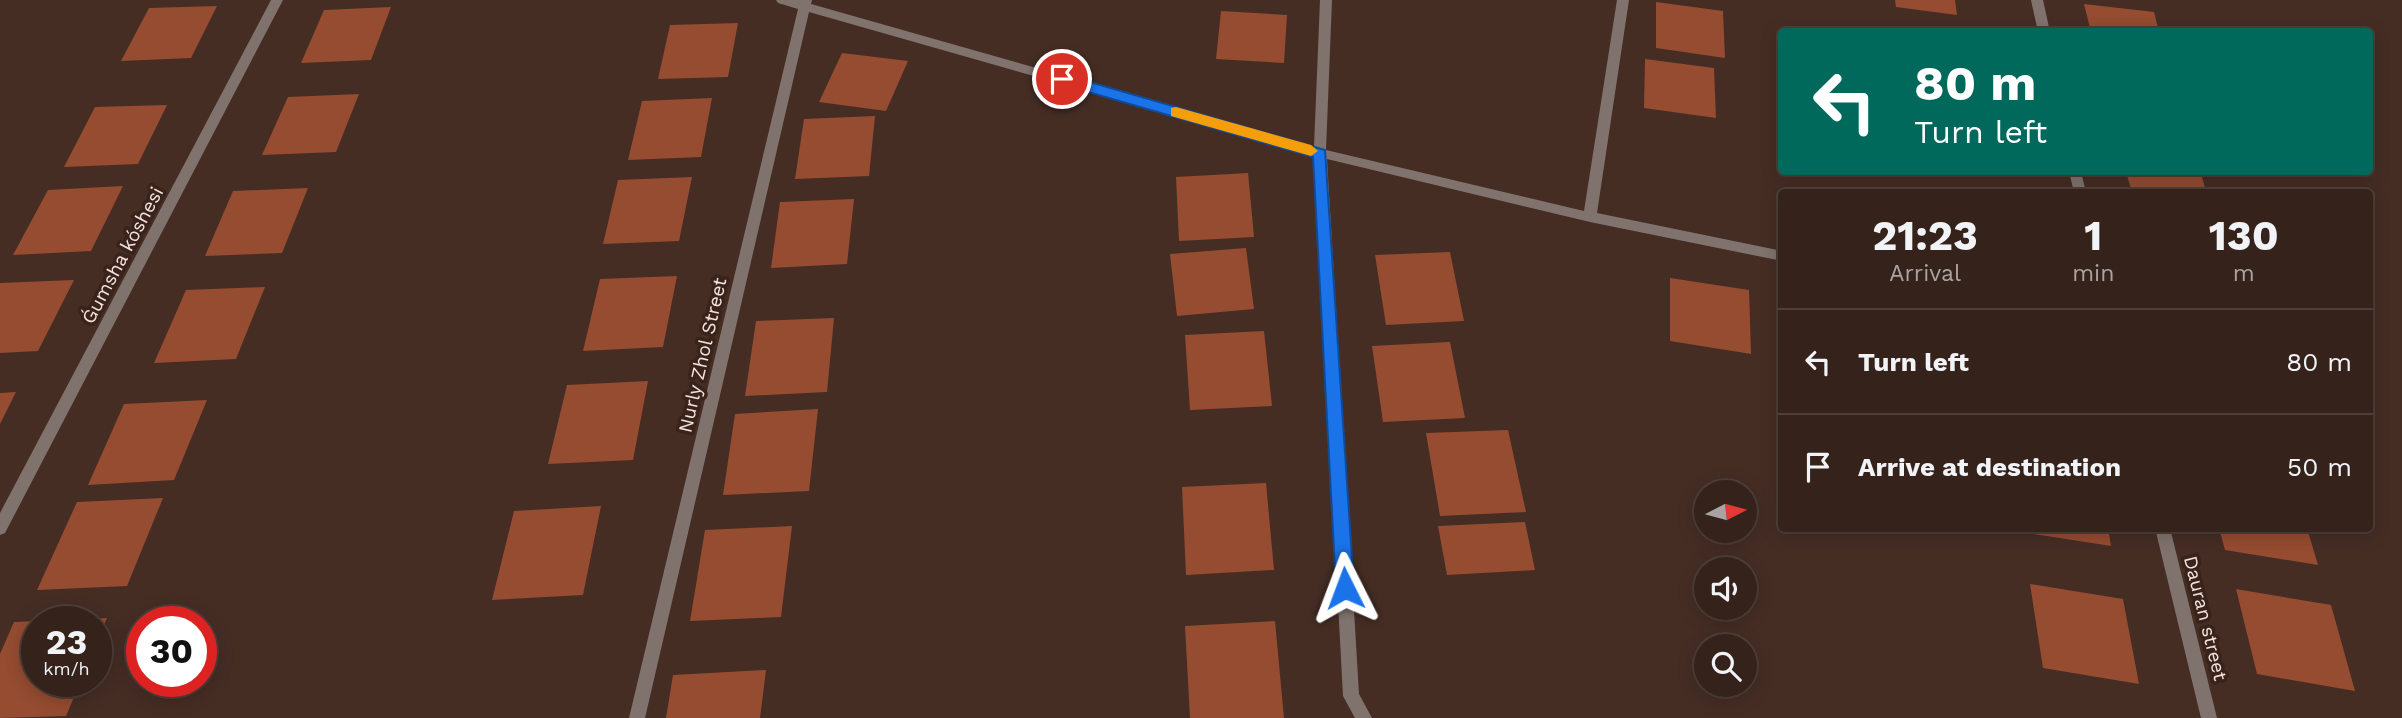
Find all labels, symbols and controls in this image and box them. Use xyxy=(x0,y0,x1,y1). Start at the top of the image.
pin xyxy=(1032,49,1092,109)
text: 80 m xyxy=(1914,54,2036,112)
icon: left xyxy=(1799,56,1890,147)
icon: arrive xyxy=(1043,60,1081,98)
text: Turn left xyxy=(1914,113,2047,151)
street label: Ǵumsha kóshesi xyxy=(77,183,168,328)
text: 21:23 xyxy=(1872,211,1978,260)
text: 1 xyxy=(2084,211,2102,260)
text: 130 xyxy=(2209,211,2279,260)
text: Arrival xyxy=(1889,260,1961,287)
text: min xyxy=(2072,260,2114,287)
text: m xyxy=(2233,260,2255,287)
street label: Nurly Zhol Street xyxy=(673,275,732,435)
icon: left xyxy=(1799,343,1837,381)
text: Turn left xyxy=(1858,347,1969,377)
text: 80 m xyxy=(2286,347,2352,377)
icon: arrive xyxy=(1799,448,1837,486)
text: Arrive at destination xyxy=(1858,452,2121,482)
text: 50 m xyxy=(2287,452,2352,482)
north arrow xyxy=(1694,480,1757,542)
map controls xyxy=(1694,480,1757,697)
position arrow xyxy=(1308,551,1382,625)
street label: Dauran street xyxy=(2179,553,2232,683)
button: sound xyxy=(1694,557,1757,620)
speed limit sign: 30 xyxy=(126,606,217,697)
text: 23 xyxy=(46,621,87,663)
button: search xyxy=(1694,634,1757,697)
text: km/h xyxy=(43,658,90,679)

